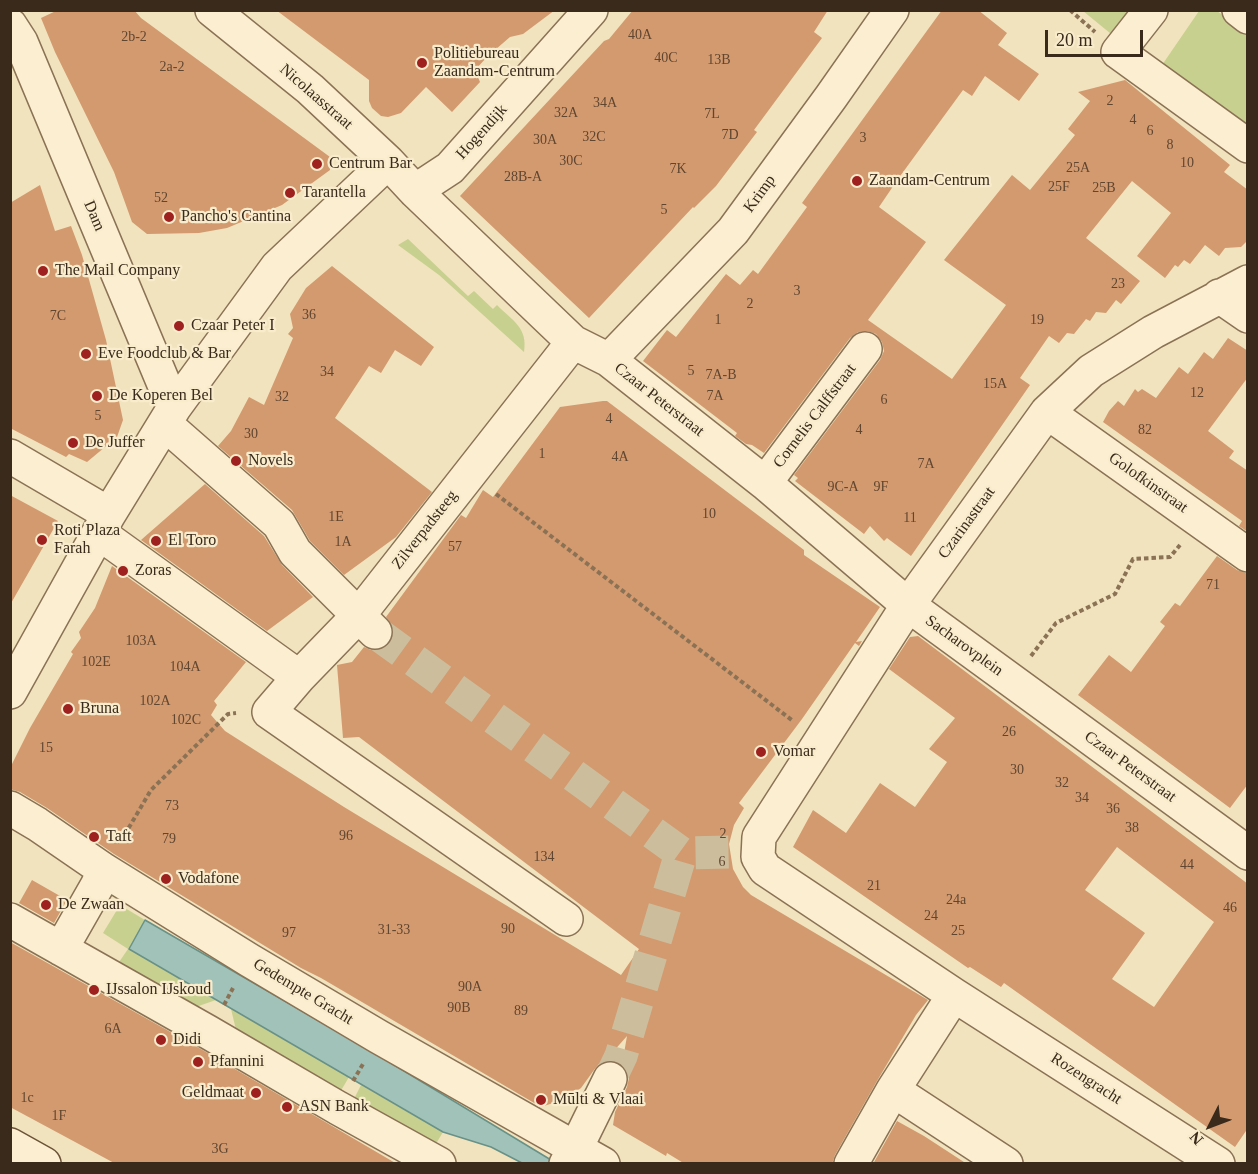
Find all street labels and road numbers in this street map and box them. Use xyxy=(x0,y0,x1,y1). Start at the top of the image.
street label: Nicolaasstraat xyxy=(276,60,356,134)
street label: Hogendijk xyxy=(452,100,512,164)
street label: Krimp xyxy=(740,171,780,217)
street label: Dam xyxy=(79,198,109,234)
street label: Czaar Peterstraat xyxy=(610,359,708,441)
street label: Cornelis Calffstraat xyxy=(770,360,860,472)
street label: Golofkinstraat xyxy=(1105,449,1191,517)
street label: Czarinastraat xyxy=(934,483,1000,563)
street label: Zilverpadsteeg xyxy=(388,487,462,573)
street label: Sacharovplein xyxy=(921,611,1007,681)
street label: Czaar Peterstraat xyxy=(1080,727,1180,807)
street label: Gedempte Gracht xyxy=(250,955,356,1029)
street label: Rozengracht xyxy=(1047,1049,1125,1109)

